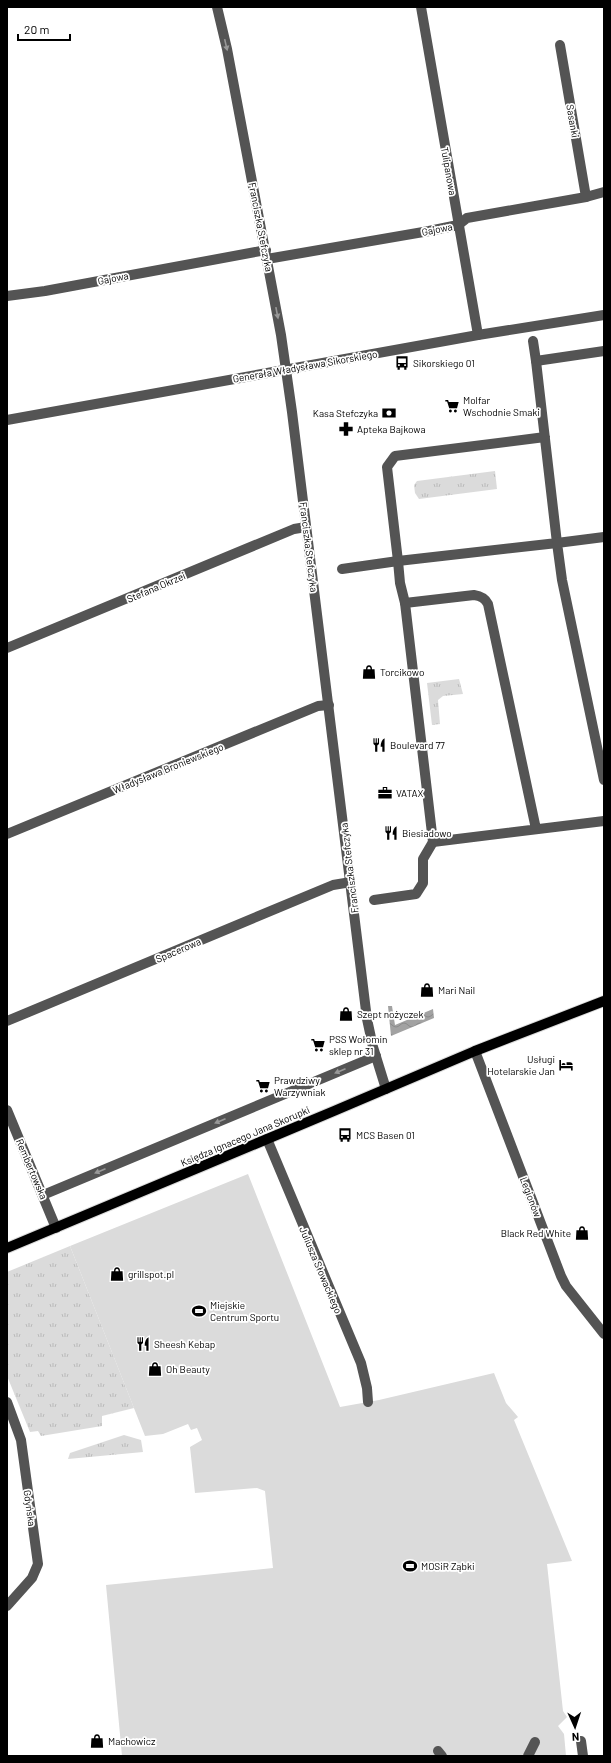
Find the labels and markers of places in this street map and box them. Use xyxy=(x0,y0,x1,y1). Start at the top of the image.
bus stop icon: Sikorskiego 01 xyxy=(394,355,410,371)
place label: Sikorskiego 01 xyxy=(413,357,475,369)
place label: Molfar Wschodnie Smaki xyxy=(463,394,540,418)
supermarket icon: Molfar Wschodnie Smaki xyxy=(444,398,460,414)
bank icon: Kasa Stefczyka xyxy=(381,405,397,421)
place label: Kasa Stefczyka xyxy=(313,407,378,419)
pharmacy icon: Apteka Bajkowa xyxy=(338,421,354,437)
place label: Apteka Bajkowa xyxy=(357,423,426,435)
shop icon: Torcikowo xyxy=(361,664,377,680)
place label: Torcikowo xyxy=(380,666,424,678)
restaurant icon: Boulevard 77 xyxy=(371,737,387,753)
place label: Boulevard 77 xyxy=(390,739,445,751)
office icon: VATAX xyxy=(377,785,393,801)
place label: VATAX xyxy=(396,787,424,799)
restaurant icon: Biesiadowo xyxy=(383,825,399,841)
place label: Biesiadowo xyxy=(402,827,452,839)
shop icon: Mari Nail xyxy=(419,982,435,998)
place label: Mari Nail xyxy=(438,984,475,996)
shop icon: Szept nożyczek xyxy=(338,1006,354,1022)
place label: Szept nożyczek xyxy=(357,1008,423,1020)
place label: PSS Wołomin sklep nr 31 xyxy=(329,1033,387,1057)
supermarket icon: PSS Wołomin sklep nr 31 xyxy=(310,1037,326,1053)
place label: Usługi Hotelarskie Jan xyxy=(487,1053,555,1077)
hotel icon: Usługi Hotelarskie Jan xyxy=(558,1057,574,1073)
place label: Prawdziwy Warzywniak xyxy=(274,1074,325,1098)
supermarket icon: Prawdziwy Warzywniak xyxy=(255,1078,271,1094)
bus stop icon: MCS Basen 01 xyxy=(337,1127,353,1143)
place label: MCS Basen 01 xyxy=(356,1129,415,1141)
shop icon: Black Red White xyxy=(574,1225,590,1241)
place label: Black Red White xyxy=(501,1227,571,1239)
shop icon: grillspot.pl xyxy=(109,1266,125,1282)
place label: grillspot.pl xyxy=(128,1268,174,1280)
place label: Miejskie Centrum Sportu xyxy=(210,1299,279,1323)
sports icon: Miejskie Centrum Sportu xyxy=(191,1303,207,1319)
restaurant icon: Sheesh Kebap xyxy=(135,1336,151,1352)
place label: Sheesh Kebap xyxy=(154,1338,215,1350)
shop icon: Oh Beauty xyxy=(147,1361,163,1377)
place label: Oh Beauty xyxy=(166,1363,210,1375)
sports icon: MOSiR Ząbki xyxy=(402,1558,418,1574)
place label: MOSiR Ząbki xyxy=(421,1560,474,1572)
shop icon: Machowicz xyxy=(89,1733,105,1749)
place label: Machowicz xyxy=(108,1735,156,1747)

